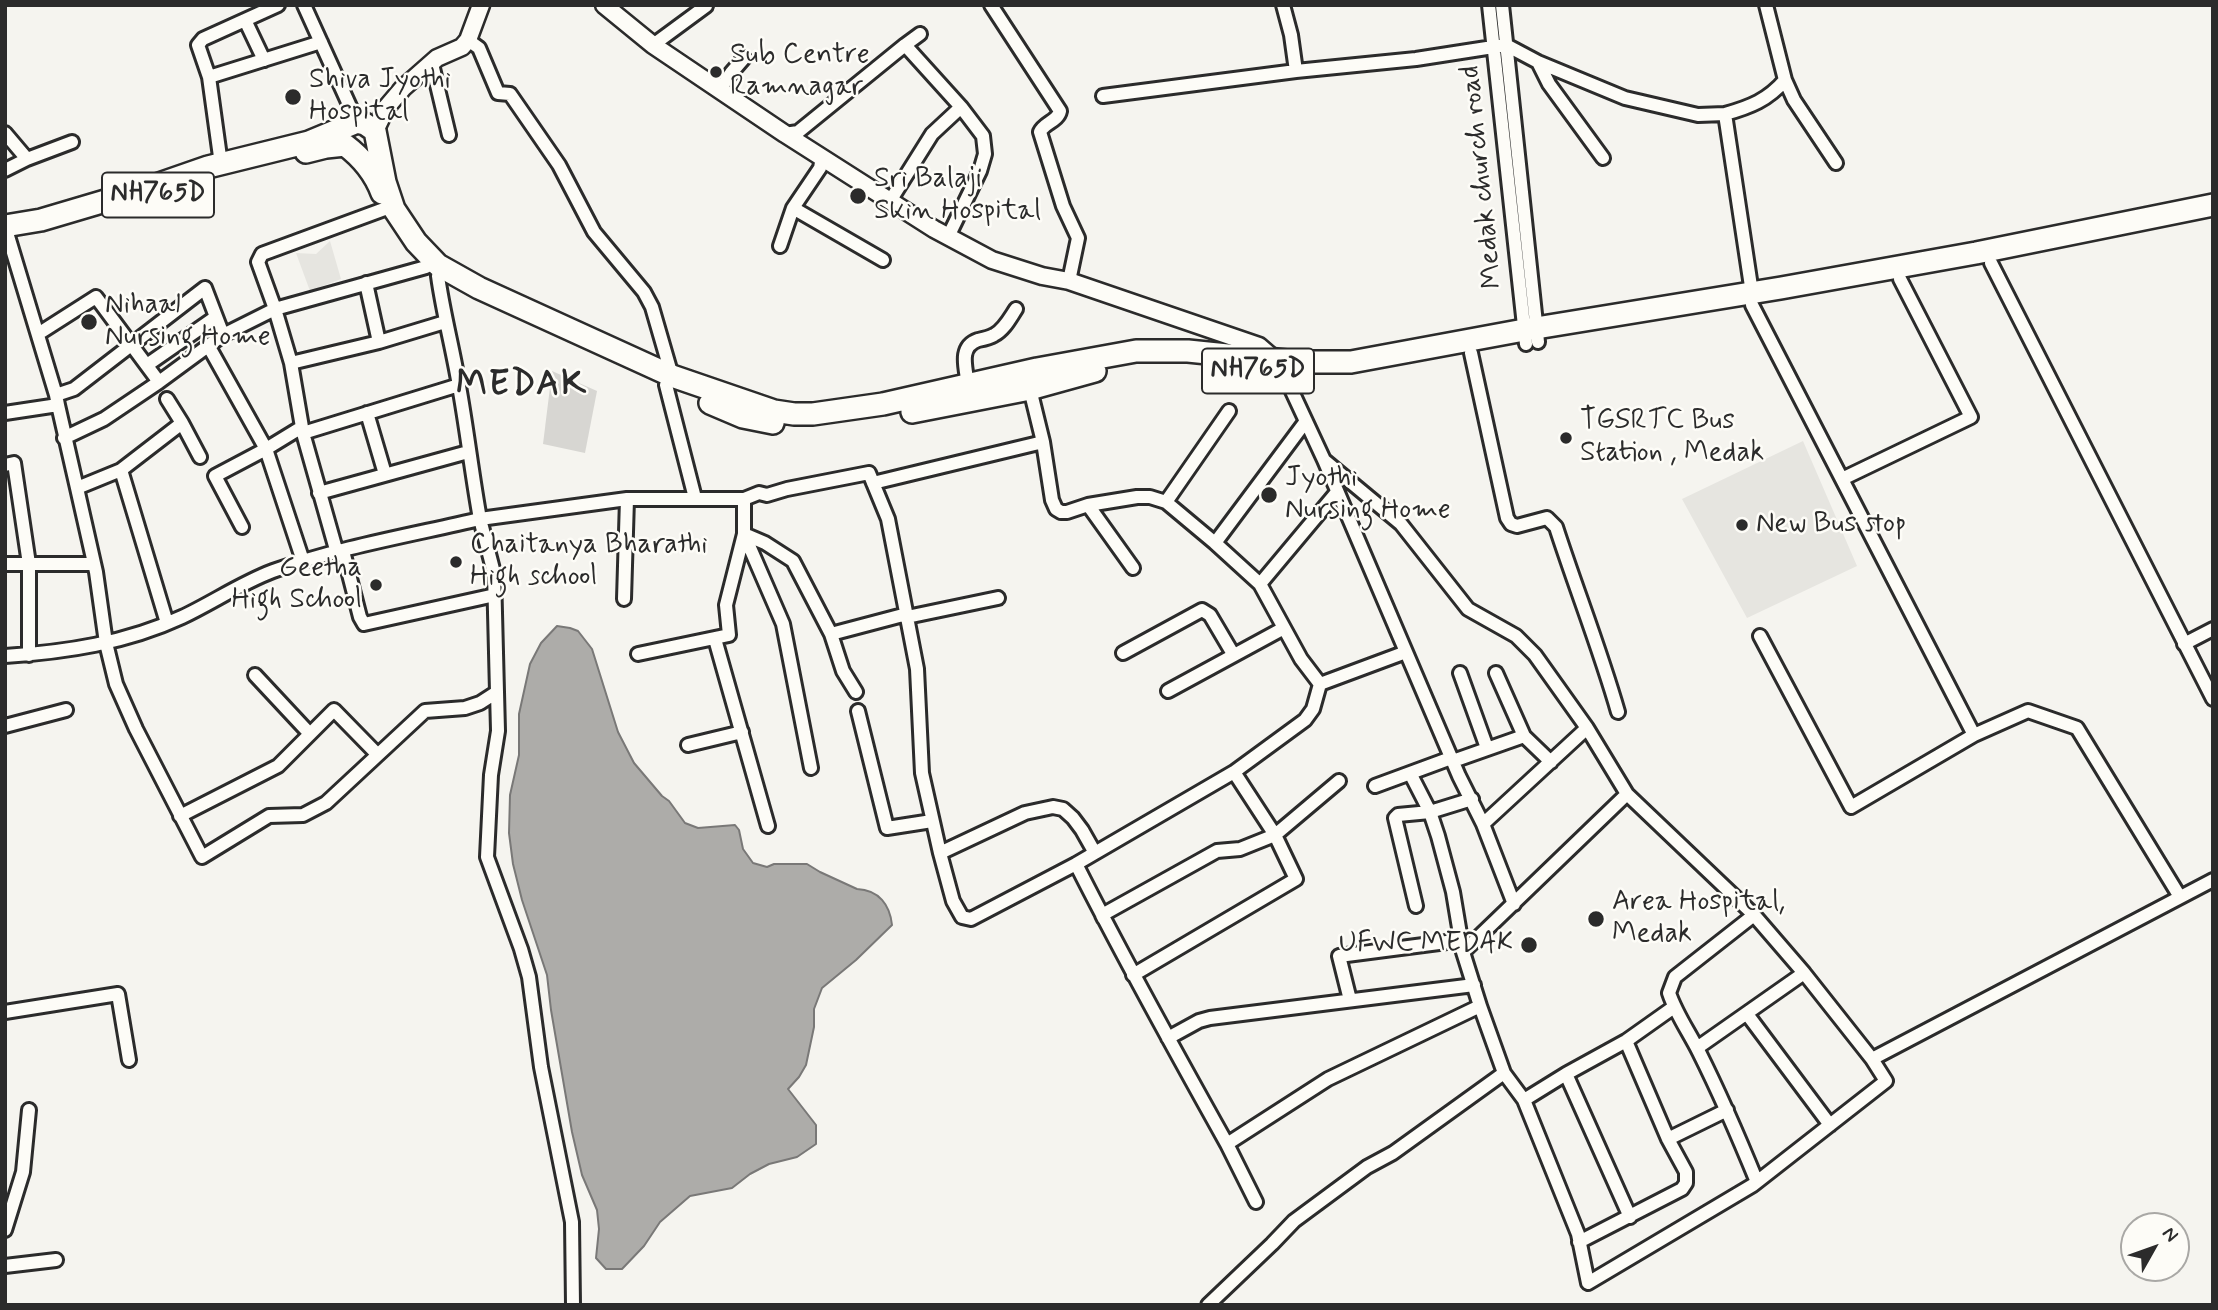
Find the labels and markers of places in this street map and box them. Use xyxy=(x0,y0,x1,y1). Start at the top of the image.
place label: Sub Centre Ramnagar xyxy=(730,39,870,105)
place label: Shiva Jyothi Hospital xyxy=(309,64,451,130)
marker: Sub Centre Ramnagar xyxy=(708,64,724,80)
marker: Shiva Jyothi Hospital xyxy=(283,87,303,107)
place label: Sri Balaji Skin Hospital xyxy=(874,163,1041,229)
marker: Sri Balaji Skin Hospital xyxy=(848,186,868,206)
place label: Nihaal Nursing Home xyxy=(105,289,271,355)
marker: Nihaal Nursing Home xyxy=(79,312,99,332)
place label: TGSRTC Bus Station , Medak xyxy=(1580,405,1764,471)
marker: TGSRTC Bus Station , Medak xyxy=(1558,430,1574,446)
place label: Jyothi Nursing Home xyxy=(1285,462,1451,528)
marker: Jyothi Nursing Home xyxy=(1259,485,1279,505)
place label: New Bus stop xyxy=(1756,508,1906,542)
marker: New Bus stop xyxy=(1734,517,1750,533)
place label: Chaitanya Bharathi High school xyxy=(470,529,708,595)
place label: Geetha High School xyxy=(232,552,362,618)
marker: Chaitanya Bharathi High school xyxy=(448,554,464,570)
marker: Geetha High School xyxy=(368,577,384,593)
place label: Area Hospital, Medak xyxy=(1612,886,1785,952)
marker: Area Hospital, Medak xyxy=(1586,909,1606,929)
place label: UFWC MEDAK xyxy=(1339,928,1513,962)
marker: UFWC MEDAK xyxy=(1519,935,1539,955)

